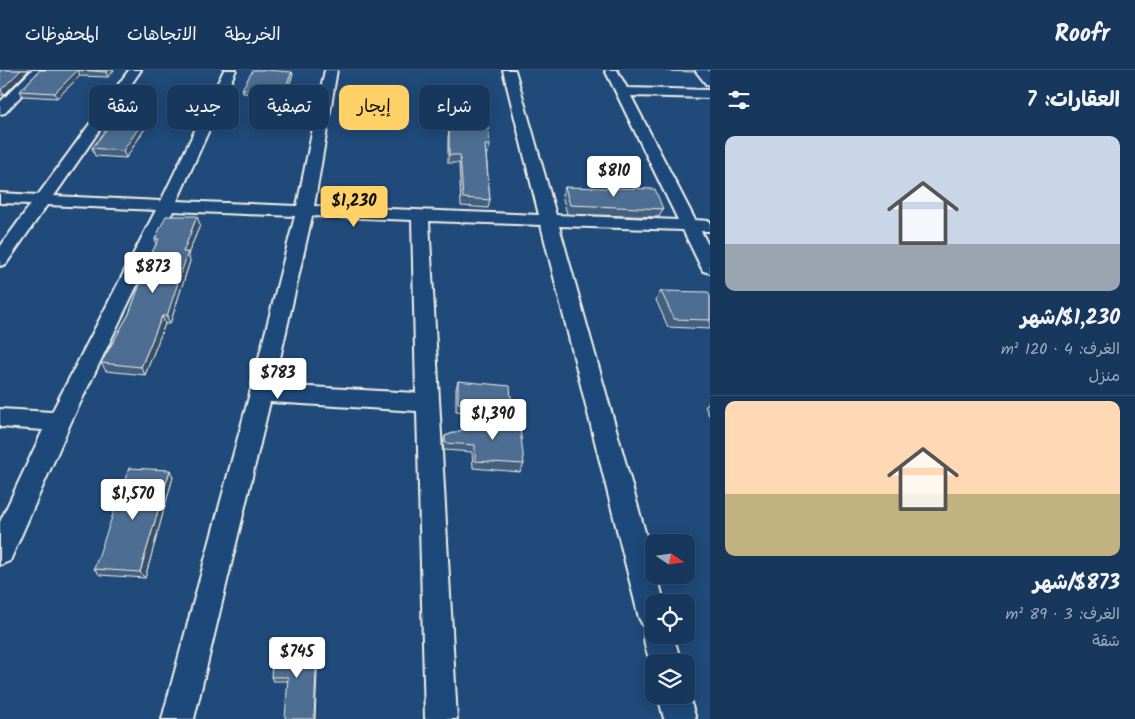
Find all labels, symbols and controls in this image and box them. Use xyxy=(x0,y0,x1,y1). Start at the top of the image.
text: Roofr xyxy=(1055,15,1110,54)
text: المحفوظات xyxy=(25,21,99,50)
text: الاتجاهات xyxy=(127,21,197,50)
text: الخريطة xyxy=(225,21,281,50)
text: العقارات: 7 xyxy=(1026,84,1120,117)
chip: شقة xyxy=(89,85,157,130)
chip: جديد xyxy=(167,85,239,130)
chip: تصفية xyxy=(249,85,329,130)
chip: إيجار xyxy=(339,85,409,130)
chip: شراء xyxy=(419,85,490,130)
icon: filters xyxy=(725,86,753,114)
pin: $810 xyxy=(584,156,644,198)
text: $810 xyxy=(598,159,630,184)
icon: home xyxy=(878,168,968,258)
pin: $1,230 xyxy=(313,186,395,228)
text: $1,230 xyxy=(332,189,376,214)
pin: $873 xyxy=(123,252,183,294)
text: $873 xyxy=(135,255,171,280)
text: $1,230/شهر xyxy=(1020,302,1120,335)
text: الغرف: 4 · 120 m² xyxy=(1001,337,1120,362)
pin: $783 xyxy=(248,358,308,400)
text: $783 xyxy=(260,361,296,386)
text: منزل xyxy=(1088,364,1120,389)
pin: $1,390 xyxy=(452,398,534,441)
text: $1,390 xyxy=(471,402,515,427)
icon: home xyxy=(878,434,968,524)
pin: $1,570 xyxy=(92,478,174,521)
text: $1,570 xyxy=(112,482,154,507)
north arrow xyxy=(645,534,695,584)
map controls xyxy=(645,534,695,704)
text: $873/شهر xyxy=(1033,567,1120,600)
button: locate xyxy=(645,594,695,644)
text: الغرف: 3 · 89 m² xyxy=(1005,602,1120,627)
text: شقة xyxy=(1092,629,1120,654)
pin: $745 xyxy=(267,636,327,679)
text: $745 xyxy=(280,640,314,665)
button: layers xyxy=(645,654,695,704)

